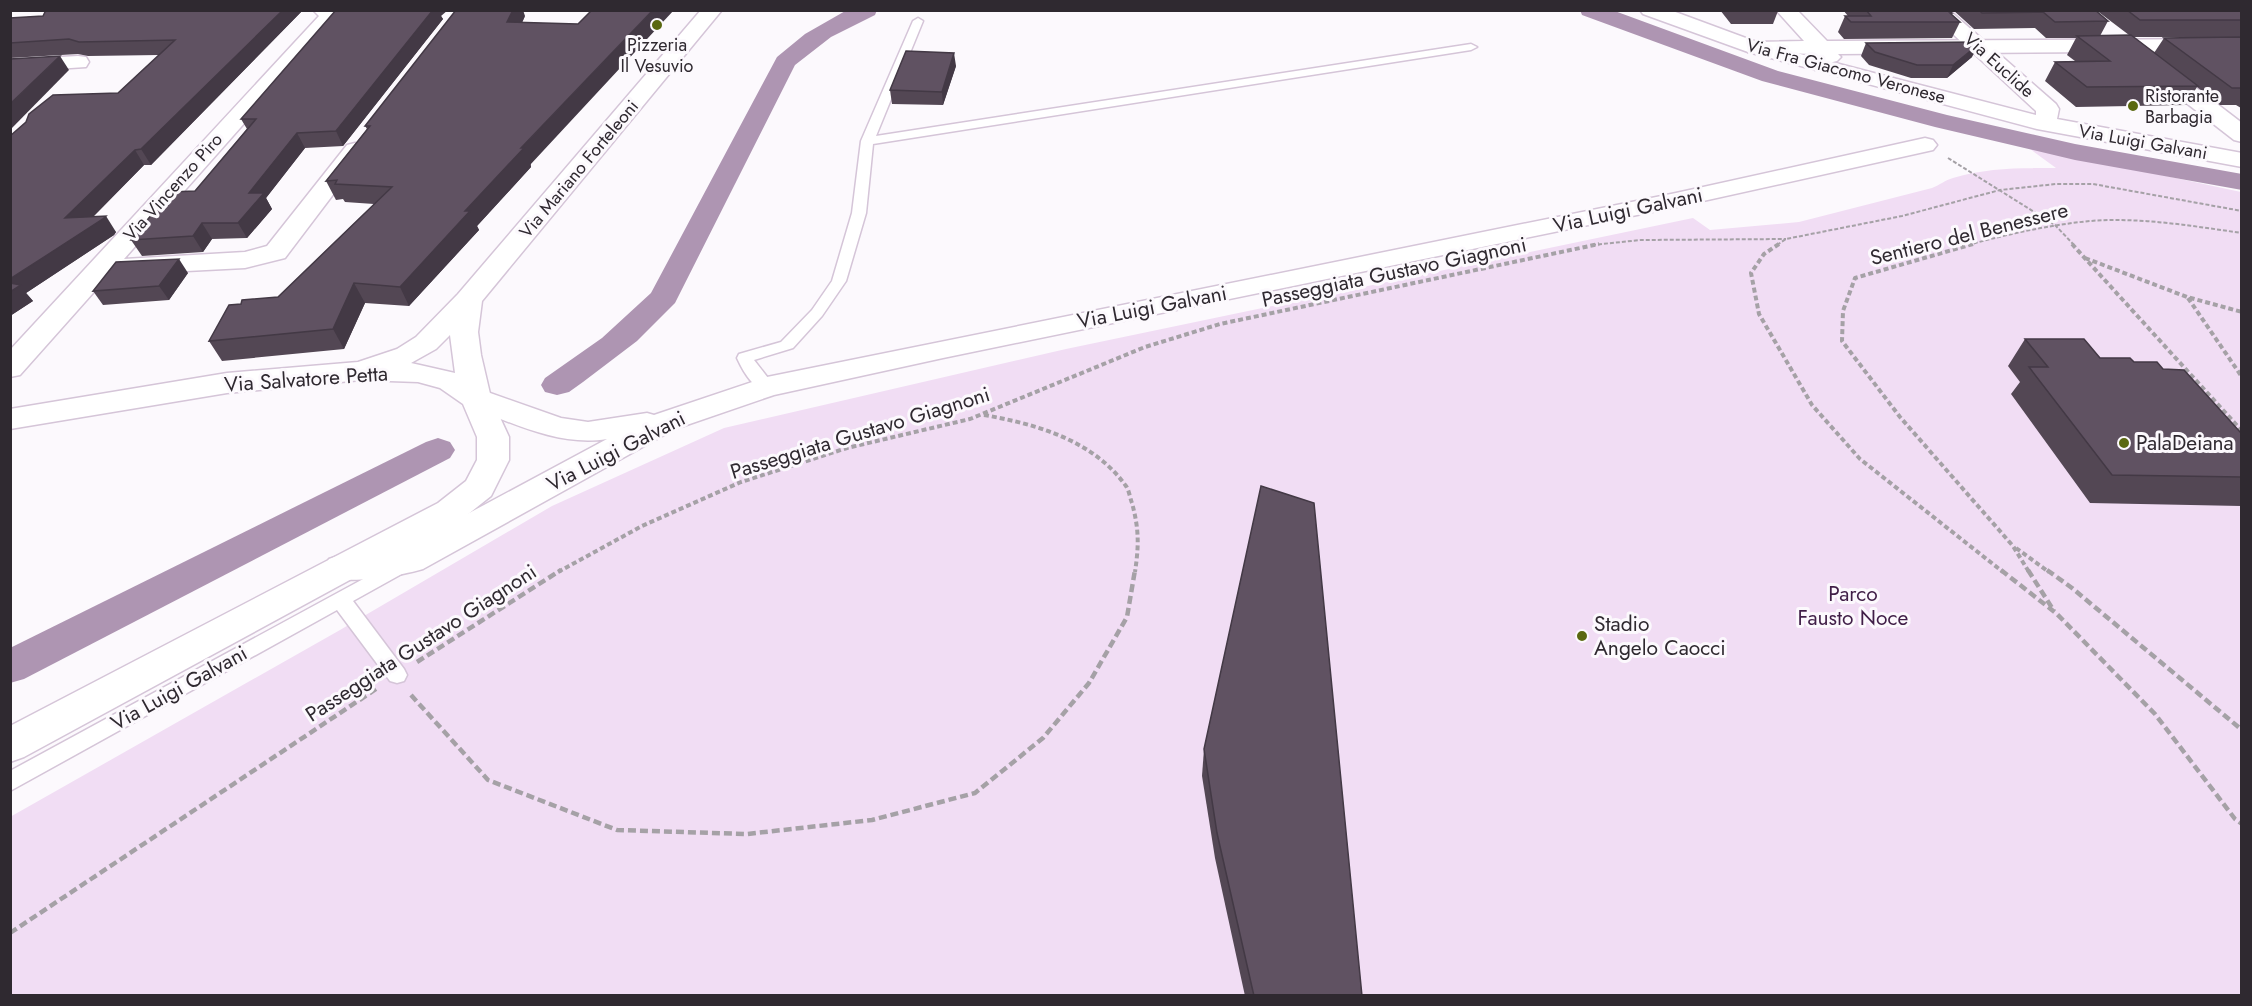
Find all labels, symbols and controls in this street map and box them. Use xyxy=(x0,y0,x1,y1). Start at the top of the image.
marker: Pizzeria Il Vesuvio xyxy=(650,18,664,32)
street label: Via Euclide xyxy=(1958,26,2040,104)
place label: Pizzeria Il Vesuvio xyxy=(621,32,694,79)
street label: Via Fra Giacomo Veronese xyxy=(1744,32,1948,110)
place label: Ristorante Barbagia xyxy=(2145,83,2219,130)
street label: Via Mariano Forteleoni xyxy=(513,94,645,244)
marker: Ristorante Barbagia xyxy=(2126,99,2140,113)
street label: Via Luigi Galvani xyxy=(2077,118,2209,166)
street label: Via Vincenzo Piro xyxy=(117,127,229,247)
street label: Via Luigi Galvani xyxy=(1551,180,1705,240)
street label: Sentiero del Benessere xyxy=(1867,195,2071,273)
street label: Passeggiata Gustavo Giagnoni xyxy=(1259,229,1529,315)
street label: Via Luigi Galvani xyxy=(1075,278,1229,336)
street label: Via Salvatore Petta xyxy=(223,358,389,400)
street label: Passeggiata Gustavo Giagnoni xyxy=(727,379,993,487)
street label: Via Luigi Galvani xyxy=(541,403,691,499)
place label: PalaDeiana xyxy=(2136,428,2234,458)
marker: PalaDeiana xyxy=(2117,436,2131,450)
street label: Passeggiata Gustavo Giagnoni xyxy=(300,557,542,729)
park label: Parco Fausto Noce xyxy=(1798,579,1909,633)
place label: Stadio Angelo Caocci xyxy=(1594,609,1726,663)
marker: Stadio Angelo Caocci xyxy=(1575,629,1589,643)
street label: Via Luigi Galvani xyxy=(105,638,253,738)

